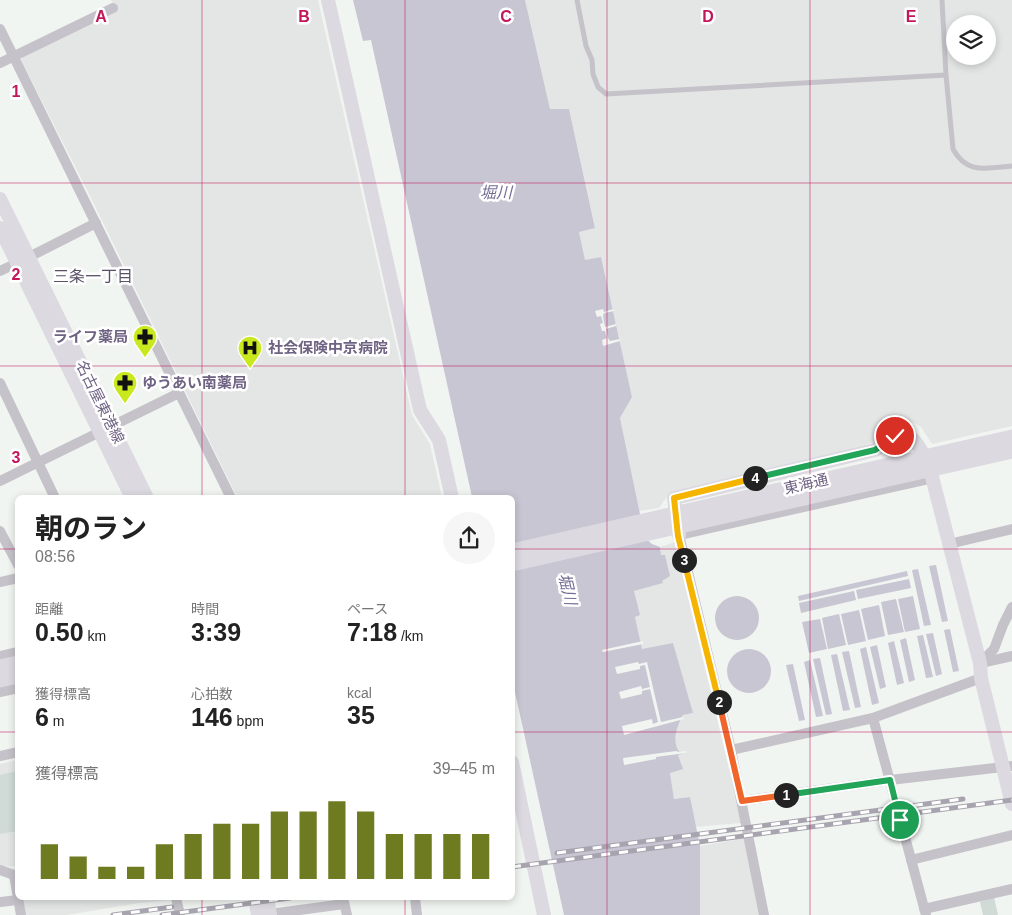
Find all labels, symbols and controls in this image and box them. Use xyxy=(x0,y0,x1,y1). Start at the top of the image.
text: A xyxy=(95,8,107,25)
text: B xyxy=(298,8,310,25)
text: C xyxy=(500,8,512,25)
text: D xyxy=(702,8,714,25)
text: E xyxy=(906,8,917,25)
map controls xyxy=(946,15,996,65)
button: layers xyxy=(946,15,996,65)
text: 1 xyxy=(12,83,21,100)
water label: 堀川 xyxy=(480,184,514,201)
text: 2 xyxy=(12,266,21,283)
district label: 三条一丁目 xyxy=(53,268,133,285)
pharmacy icon: ライフ薬局 xyxy=(132,324,158,358)
place label: ライフ薬局 xyxy=(53,328,128,345)
hospital icon: 社会保険中京病院 xyxy=(237,335,263,369)
place label: 社会保険中京病院 xyxy=(268,339,388,356)
street label: 名古屋東港線 xyxy=(73,358,128,446)
pharmacy icon: ゆうあい南薬局 xyxy=(112,370,138,404)
place label: ゆうあい南薬局 xyxy=(142,374,247,391)
pin xyxy=(874,415,916,457)
icon: check xyxy=(881,422,909,450)
text: 3 xyxy=(12,449,21,466)
pin: 4 xyxy=(742,466,768,490)
text: 4 xyxy=(752,470,759,486)
street label: 東海通 xyxy=(782,470,830,497)
button: share xyxy=(443,512,495,564)
text: 朝のラン xyxy=(35,513,147,544)
text: 08:56 xyxy=(35,548,75,565)
pin: 3 xyxy=(672,548,696,572)
text: 3 xyxy=(681,552,688,568)
water label: 堀川 xyxy=(556,572,580,609)
text: 距離 xyxy=(35,601,63,617)
text: 時間 xyxy=(191,601,219,617)
text: ペース xyxy=(347,601,388,617)
text: 0.50 xyxy=(35,618,84,646)
text: 3:39 xyxy=(191,618,241,646)
text: 7:18 xyxy=(347,618,397,646)
text: km xyxy=(84,628,106,644)
text: /km xyxy=(397,628,424,644)
text: kcal xyxy=(347,685,372,701)
text: 獲得標高 xyxy=(35,686,91,702)
text: 心拍数 xyxy=(191,686,233,702)
pin: 2 xyxy=(706,690,732,714)
text: 2 xyxy=(716,694,723,710)
text: 35 xyxy=(347,701,375,729)
text: 6 xyxy=(35,703,49,731)
text: 146 xyxy=(191,703,233,731)
text: m xyxy=(49,713,64,729)
text: bpm xyxy=(233,713,264,729)
text: 39–45 m xyxy=(433,760,495,777)
text: 獲得標高 xyxy=(35,765,99,782)
pin: 1 xyxy=(774,782,798,808)
text: 1 xyxy=(783,787,790,803)
pin xyxy=(879,799,921,841)
icon: arrive xyxy=(886,806,914,834)

